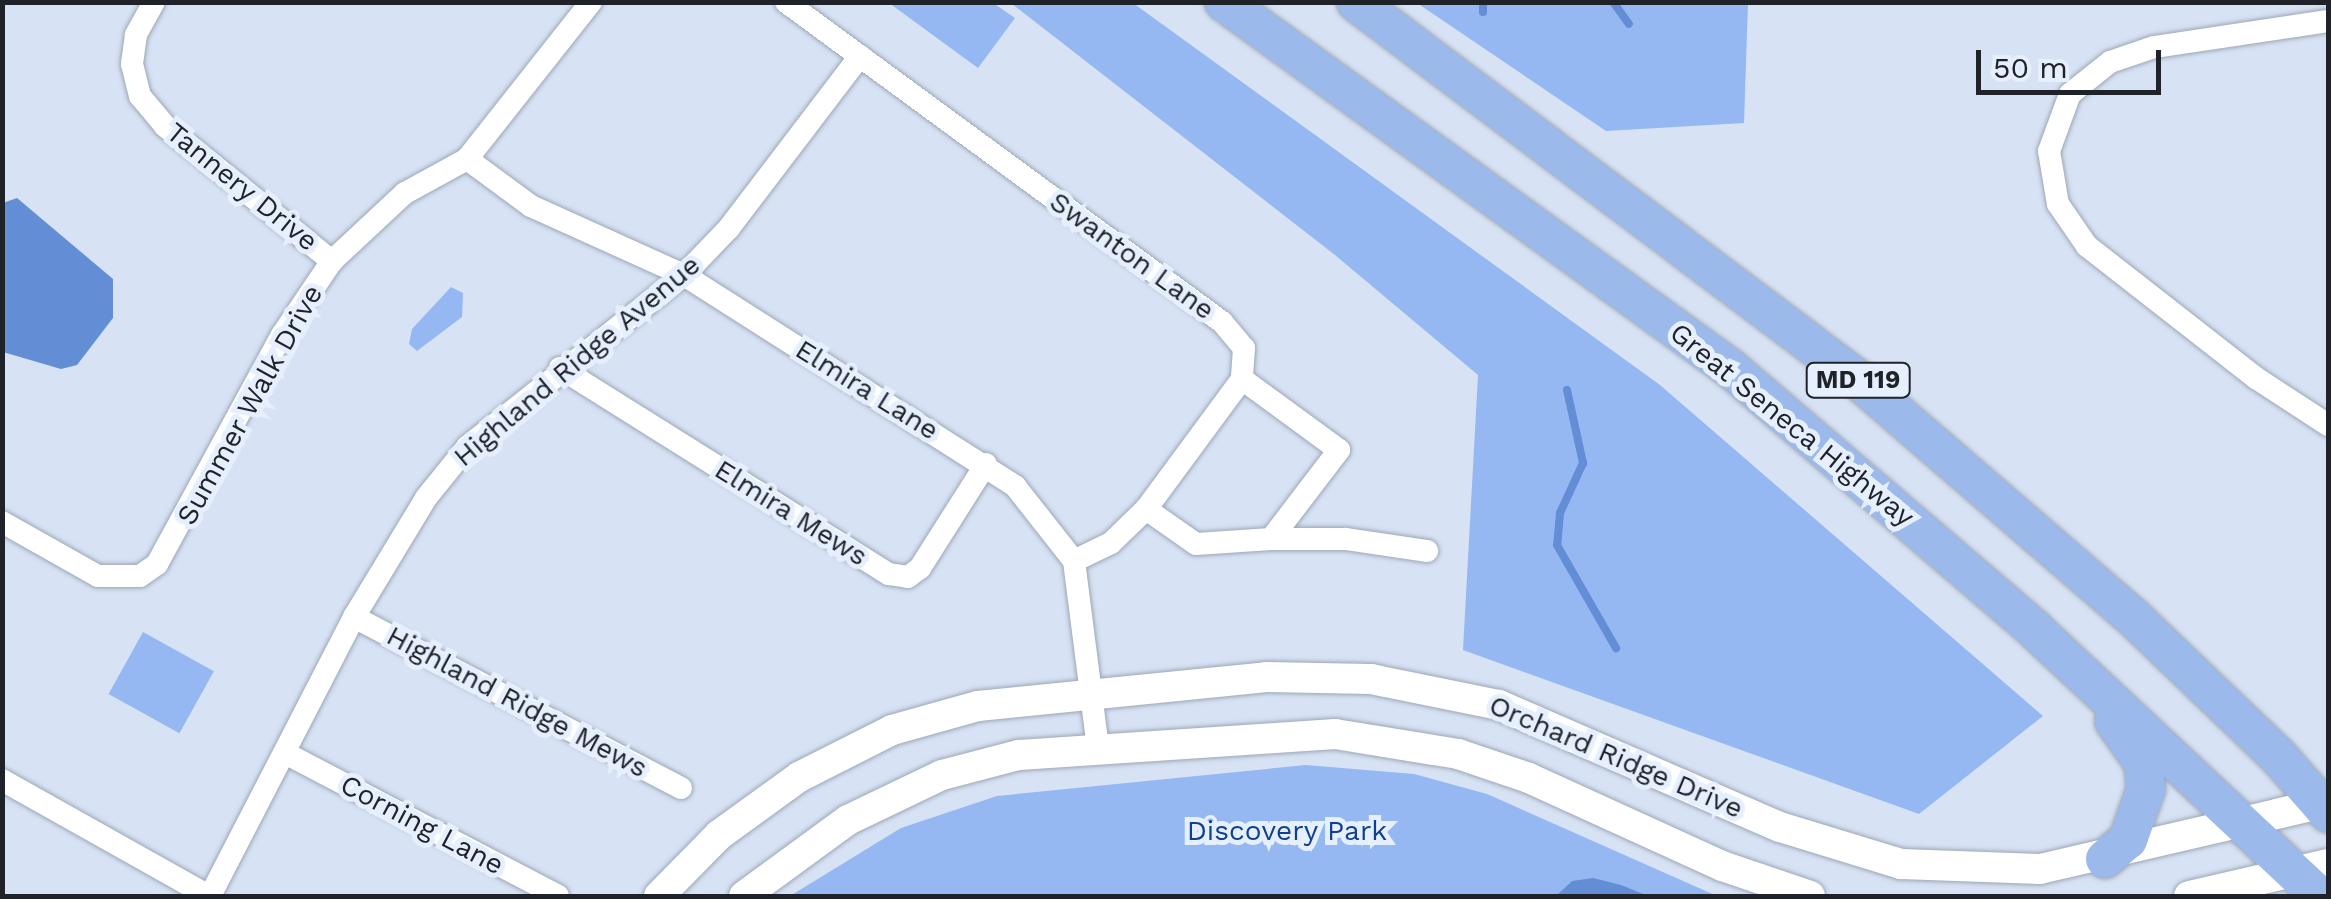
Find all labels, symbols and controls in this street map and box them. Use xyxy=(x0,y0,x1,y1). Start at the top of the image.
scale bar xyxy=(1981,30,2166,92)
text: 50 m xyxy=(1993,50,2068,85)
street label: Tannery Drive xyxy=(159,115,325,259)
street label: Swanton Lane xyxy=(1043,185,1221,327)
street label: Highland Ridge Avenue xyxy=(447,248,707,474)
street label: Summer Walk Drive xyxy=(170,278,330,532)
street label: Great Seneca Highway xyxy=(1663,316,1921,534)
street label: Elmira Lane xyxy=(789,333,945,447)
road number: MD 119 xyxy=(1806,360,1910,400)
street label: Elmira Mews xyxy=(708,453,874,573)
street label: Highland Ridge Mews xyxy=(381,619,653,785)
street label: Orchard Ridge Drive xyxy=(1484,688,1748,826)
street label: Corning Lane xyxy=(335,768,509,882)
park label: Discovery Park xyxy=(1186,814,1388,848)

